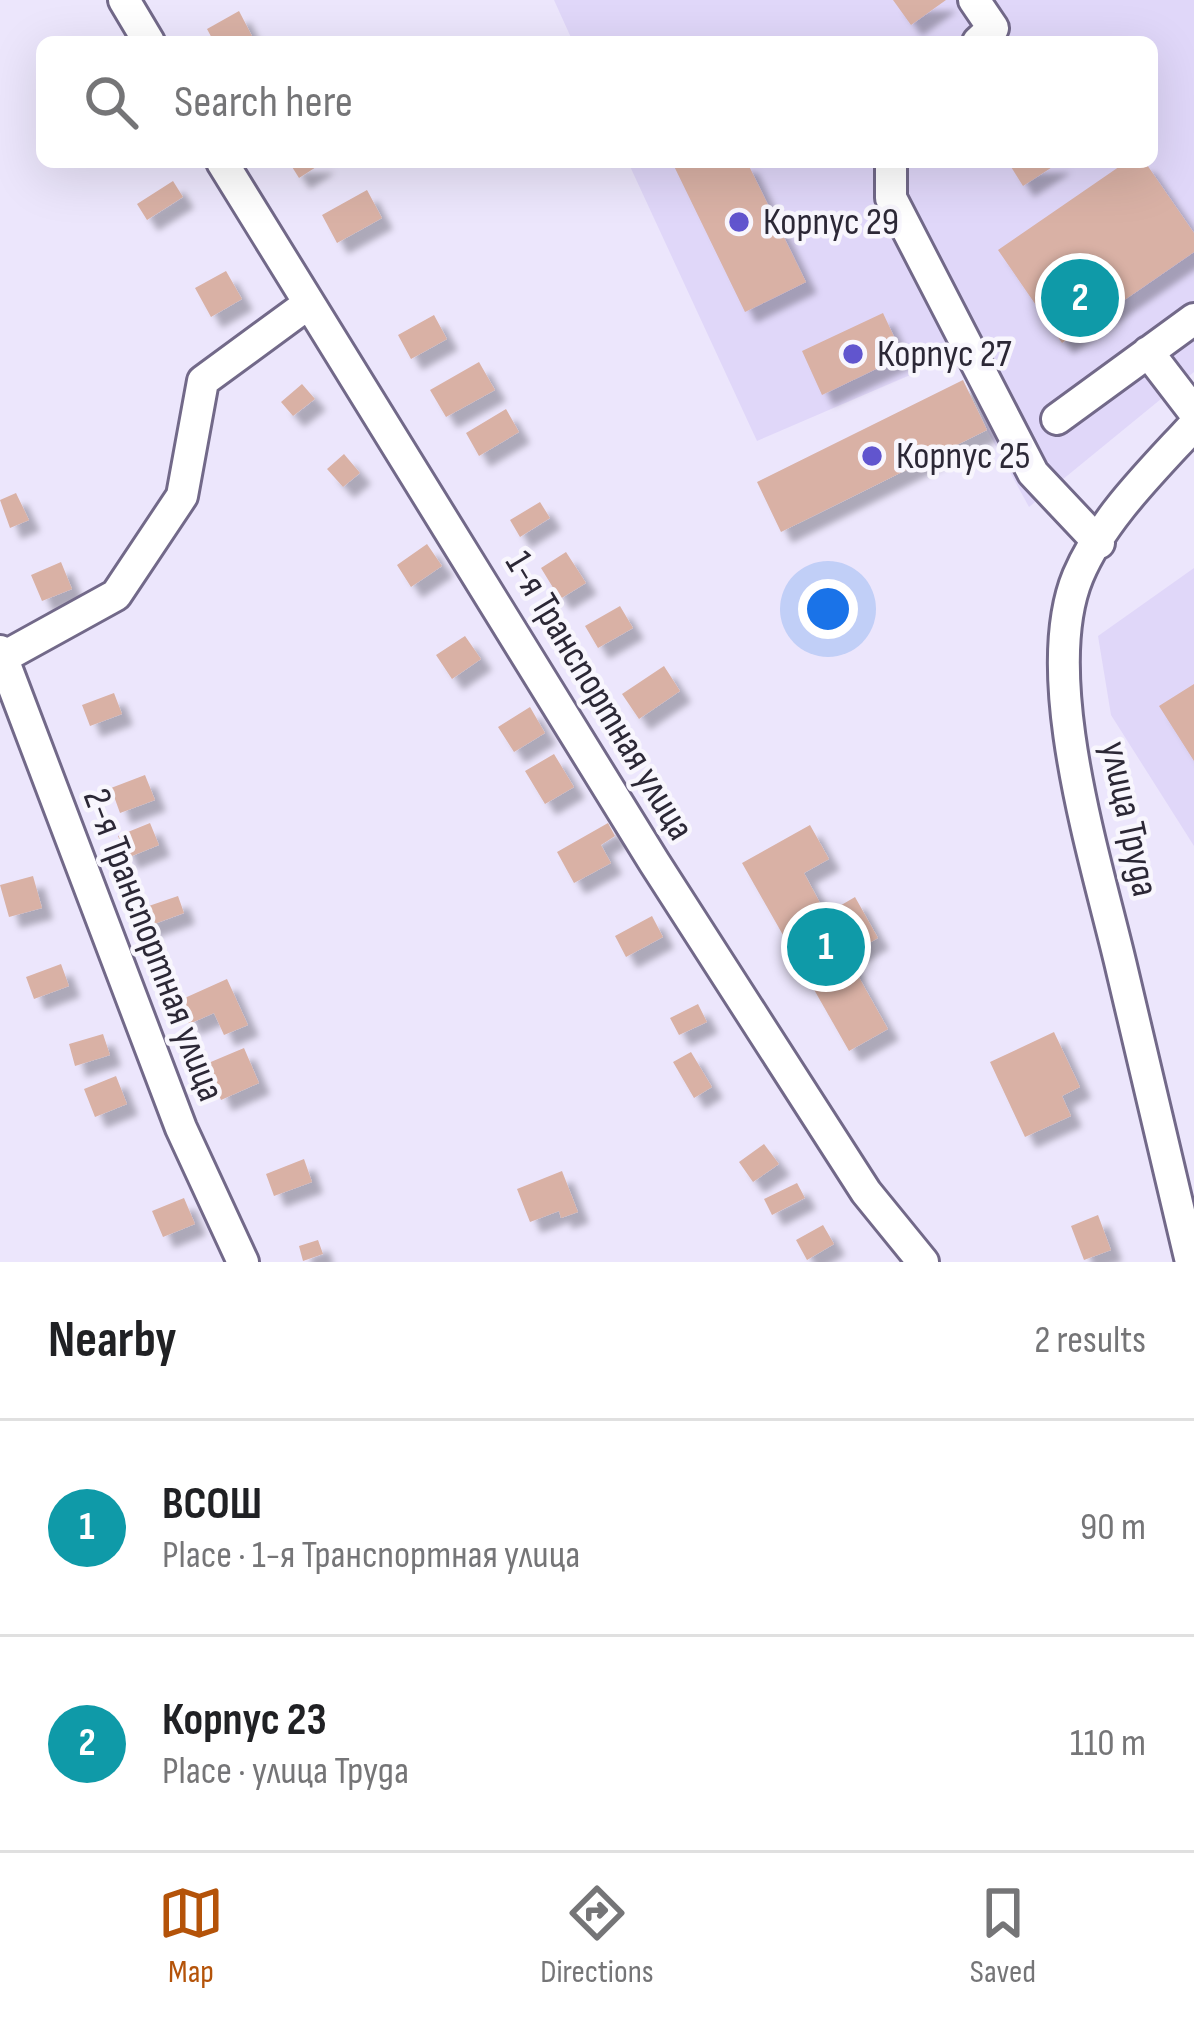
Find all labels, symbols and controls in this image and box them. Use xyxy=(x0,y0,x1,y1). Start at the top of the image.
search box xyxy=(36,36,1158,168)
icon: search xyxy=(78,69,144,135)
text: Search here xyxy=(174,75,353,130)
place label: Корпус 29 xyxy=(763,199,899,246)
marker: Корпус 29 xyxy=(726,209,752,235)
pin: 2 xyxy=(1041,253,1119,343)
place label: Корпус 27 xyxy=(877,331,1012,378)
marker: Корпус 27 xyxy=(840,341,866,367)
place label: Корпус 25 xyxy=(896,433,1031,480)
marker: Корпус 25 xyxy=(859,443,885,469)
street label: 1-я Транспортная улица xyxy=(494,543,704,849)
your location xyxy=(798,579,858,639)
street label: улица Труда xyxy=(1090,737,1168,901)
street label: 2-я Транспортная улица xyxy=(72,782,234,1108)
pin: 1 xyxy=(787,902,865,992)
text: Nearby xyxy=(48,1310,177,1371)
text: 2 results xyxy=(1034,1317,1146,1364)
text: ВСОШ xyxy=(162,1477,262,1532)
text: 1 xyxy=(79,1504,95,1551)
text: 90 m xyxy=(1080,1504,1146,1551)
text: Place · 1-я Транспортная улица xyxy=(162,1532,580,1579)
text: Корпус 23 xyxy=(162,1693,327,1748)
text: 2 xyxy=(78,1720,96,1767)
text: 110 m xyxy=(1070,1720,1146,1767)
text: Place · улица Труда xyxy=(162,1748,409,1795)
tab: Map xyxy=(158,1880,224,1992)
tab: Directions xyxy=(540,1880,654,1992)
tab: Saved xyxy=(970,1880,1036,1992)

